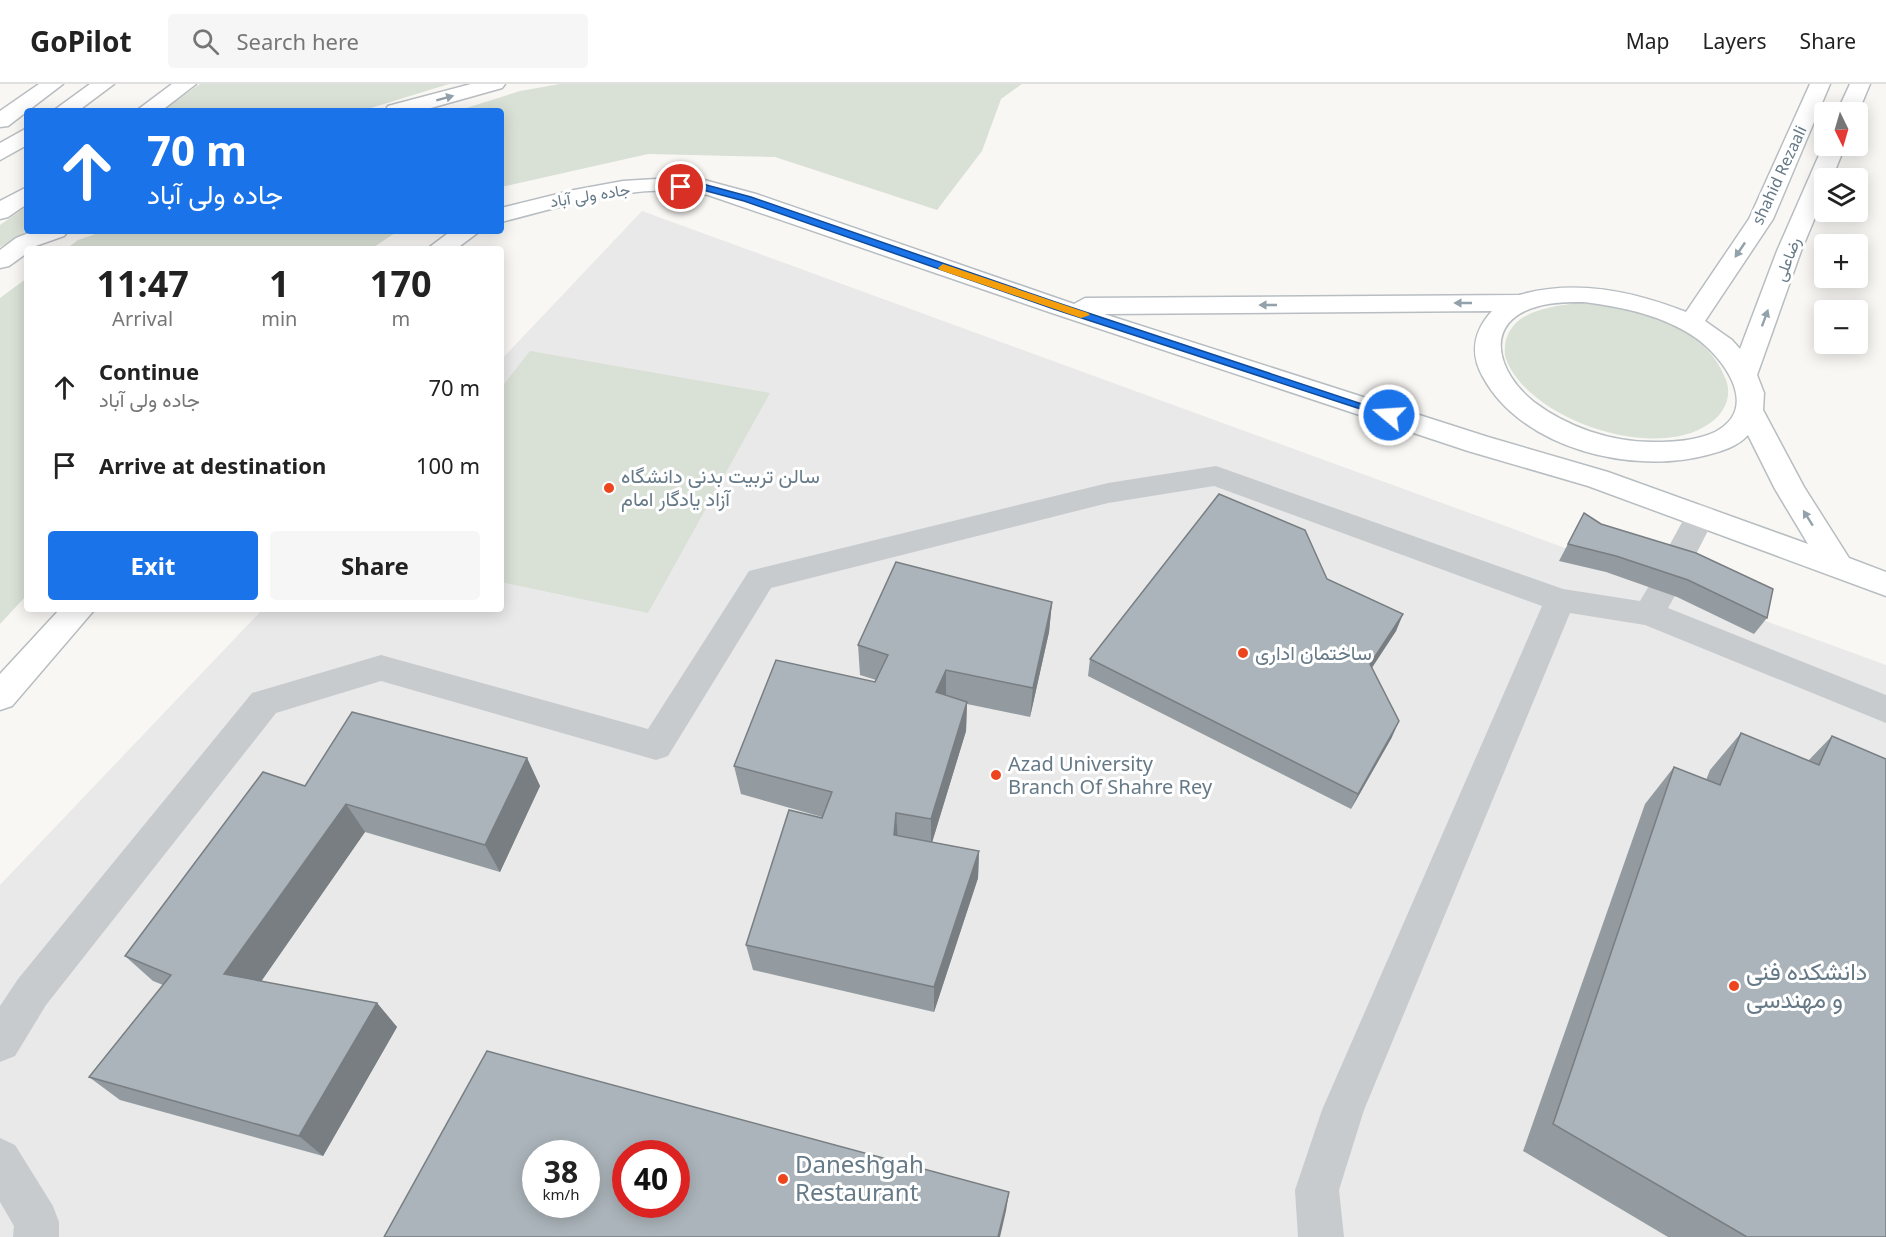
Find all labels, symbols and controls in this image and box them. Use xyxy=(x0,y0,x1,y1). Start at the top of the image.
search box xyxy=(168,14,588,68)
text: GoPilot xyxy=(30,22,132,60)
icon: search xyxy=(189,25,222,58)
text: Search here xyxy=(237,26,359,56)
text: Map xyxy=(1626,27,1670,55)
text: Layers xyxy=(1703,27,1767,55)
text: Share xyxy=(1800,27,1856,55)
one-way arrow xyxy=(436,92,454,102)
north arrow xyxy=(1814,102,1868,156)
map controls xyxy=(1814,102,1868,354)
text: 70 m xyxy=(147,121,247,178)
street label: shahid Rezaali xyxy=(1746,122,1812,228)
icon: ahead xyxy=(48,132,126,210)
pin xyxy=(655,161,706,212)
button: layers xyxy=(1814,168,1868,222)
icon: arrive xyxy=(664,170,697,203)
text: جاده ولی آباد xyxy=(147,175,283,212)
street label: جاده ولی آباد xyxy=(548,178,632,212)
street label: رضاعلی xyxy=(1769,234,1805,284)
button: + xyxy=(1814,234,1868,288)
one-way arrow xyxy=(1735,242,1746,258)
text: 11:47 xyxy=(96,259,189,308)
text: 1 xyxy=(269,259,290,308)
text: 170 xyxy=(370,259,432,308)
one-way arrow xyxy=(1454,298,1473,308)
one-way arrow xyxy=(1259,300,1278,310)
button: − xyxy=(1814,300,1868,354)
text: Arrival xyxy=(112,305,173,332)
text: min xyxy=(261,305,297,332)
text: m xyxy=(391,305,410,332)
one-way arrow xyxy=(1761,309,1771,327)
text: Continue xyxy=(99,356,199,386)
icon: ahead xyxy=(48,371,81,404)
text: 70 m xyxy=(429,372,480,402)
position arrow xyxy=(1357,383,1421,447)
text: جاده ولی آباد xyxy=(99,386,200,413)
icon: arrive xyxy=(48,449,81,482)
text: Arrive at destination xyxy=(99,450,326,480)
text: 100 m xyxy=(416,450,480,480)
place label: سالن تربیت بدنی دانشگاه آزاد یادگار امام xyxy=(621,462,820,512)
marker: سالن تربیت بدنی دانشگاه آزاد یادگار امام xyxy=(602,481,616,495)
one-way arrow xyxy=(1802,510,1813,526)
button: Exit xyxy=(48,531,258,600)
button: Share xyxy=(270,531,480,600)
place label: ساختمان اداری xyxy=(1255,639,1372,666)
marker: ساختمان اداری xyxy=(1236,646,1250,660)
place label: Azad University Branch Of Shahre Rey xyxy=(1008,750,1213,800)
marker: Azad University Branch Of Shahre Rey xyxy=(989,768,1003,782)
place label: دانشکده فنی و مهندسی xyxy=(1746,954,1867,1015)
marker: دانشکده فنی و مهندسی xyxy=(1727,979,1741,993)
speed limit sign: 40 xyxy=(612,1140,690,1218)
place label: Daneshgah Restaurant xyxy=(795,1147,924,1208)
text: 38 xyxy=(544,1151,578,1192)
marker: Daneshgah Restaurant xyxy=(776,1172,790,1186)
text: km/h xyxy=(543,1184,579,1204)

